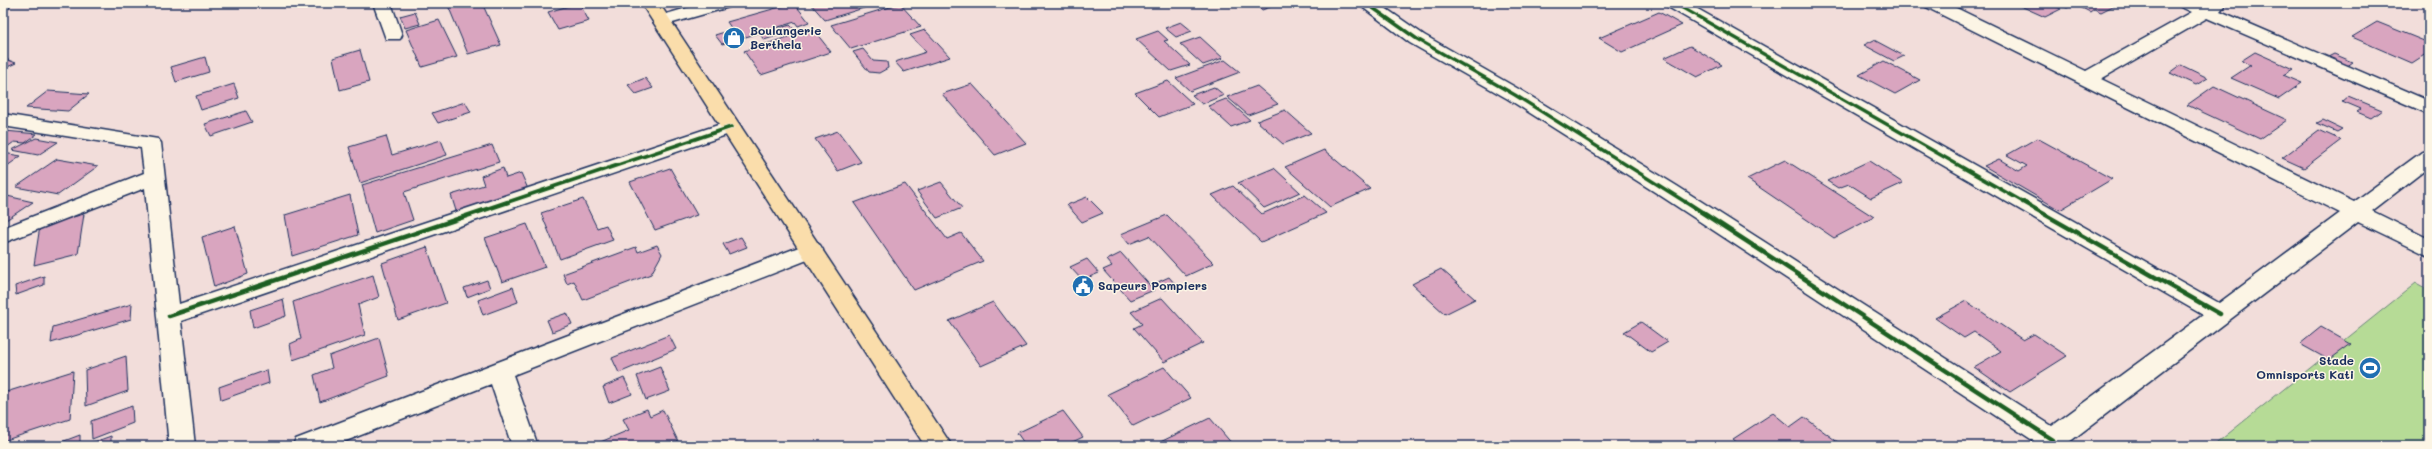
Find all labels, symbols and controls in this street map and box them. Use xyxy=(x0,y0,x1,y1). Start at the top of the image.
place label: Boulangerie Berthela xyxy=(750,22,822,52)
shop icon: Boulangerie Berthela xyxy=(721,25,747,51)
public building icon: Sapeurs Pompiers xyxy=(1070,273,1096,299)
place label: Sapeurs Pompiers xyxy=(1098,277,1207,293)
place label: Stade Omnisports Kati xyxy=(2256,352,2354,382)
sports icon: Stade Omnisports Kati xyxy=(2357,355,2383,381)

